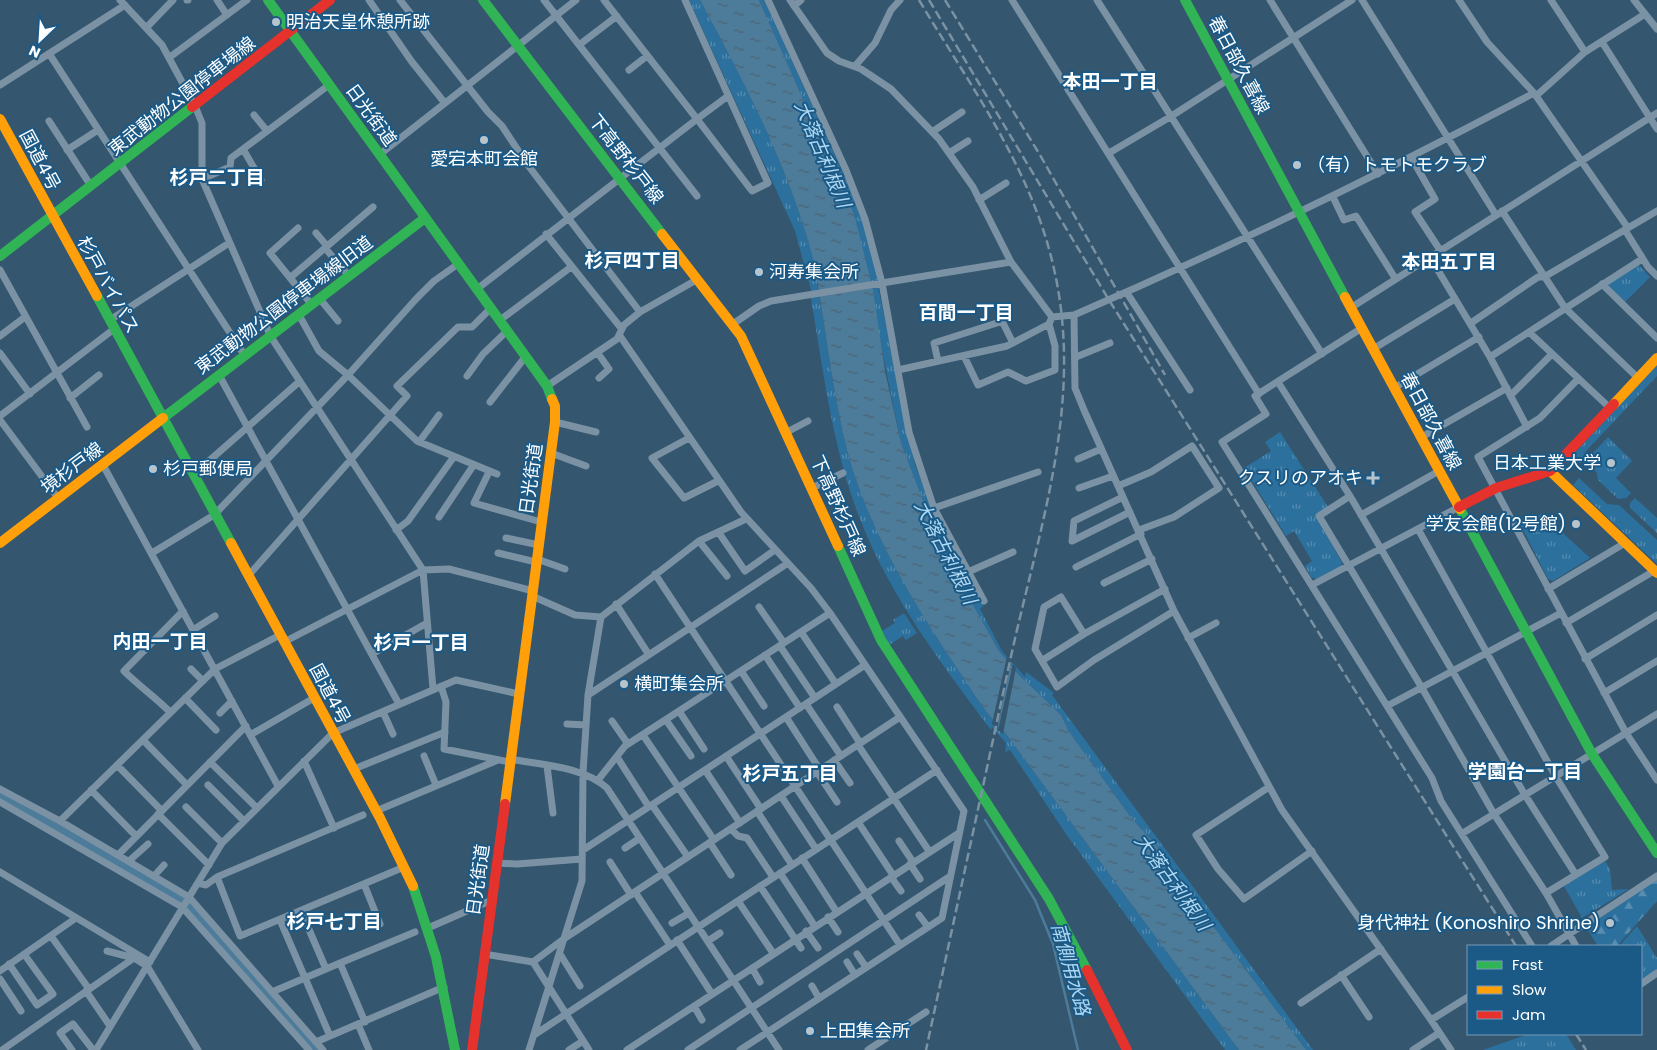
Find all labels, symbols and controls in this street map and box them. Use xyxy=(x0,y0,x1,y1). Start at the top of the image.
place label: 明治天皇休憩所跡 xyxy=(286,9,430,34)
street label: 春日部久喜線 xyxy=(1203,11,1276,118)
north arrow xyxy=(15,15,65,65)
marker: 明治天皇休憩所跡 xyxy=(270,16,282,28)
street label: 東武動物公園停車場線 xyxy=(103,30,260,161)
text: N xyxy=(26,40,44,63)
district label: 本田一丁目 xyxy=(1062,68,1158,95)
street label: 日光街道 xyxy=(340,78,403,151)
water label: 大落古利根川 xyxy=(788,96,858,214)
street label: 下高野杉戸線 xyxy=(583,108,669,209)
street label: 国道4号 xyxy=(14,125,67,194)
marker: 愛宕本町会館 xyxy=(478,134,490,146)
place label: 愛宕本町会館 xyxy=(430,146,538,171)
place label: （有）トモトモクラブ xyxy=(1307,152,1487,177)
marker: （有）トモトモクラブ xyxy=(1291,159,1303,171)
district label: 杉戸二丁目 xyxy=(169,164,265,191)
street label: 東武動物公園停車場線旧道 xyxy=(190,230,377,380)
street label: 杉戸バイパス xyxy=(71,232,145,338)
district label: 杉戸四丁目 xyxy=(584,247,680,274)
district label: 本田五丁目 xyxy=(1401,248,1497,275)
place label: 河寿集会所 xyxy=(769,259,859,284)
marker: 河寿集会所 xyxy=(753,266,765,278)
district label: 百間一丁目 xyxy=(918,299,1014,326)
street label: 春日部久喜線 xyxy=(1395,367,1468,474)
street label: 境杉戸線 xyxy=(35,436,108,499)
street label: 日光街道 xyxy=(513,442,548,516)
place label: 日本工業大学 xyxy=(1493,450,1601,475)
street label: 下高野杉戸線 xyxy=(805,451,872,560)
place label: 杉戸郵便局 xyxy=(163,456,253,481)
marker: 日本工業大学 xyxy=(1605,457,1617,469)
marker: 杉戸郵便局 xyxy=(147,463,159,475)
place label: クスリのアオキ xyxy=(1238,465,1363,490)
marker: クスリのアオキ xyxy=(1367,472,1379,484)
water label: 大落古利根川 xyxy=(908,495,984,611)
place label: 学友会館(12号館) xyxy=(1426,511,1566,536)
marker: 学友会館(12号館) xyxy=(1570,518,1582,530)
district label: 内田一丁目 xyxy=(112,628,208,655)
district label: 杉戸一丁目 xyxy=(373,629,469,656)
street label: 国道4号 xyxy=(304,659,357,728)
place label: 横町集会所 xyxy=(634,671,724,696)
marker: 横町集会所 xyxy=(618,678,630,690)
district label: 学園台一丁目 xyxy=(1468,758,1582,785)
district label: 杉戸五丁目 xyxy=(742,760,838,787)
water label: 大落古利根川 xyxy=(1128,828,1218,938)
street label: 日光街道 xyxy=(460,843,495,917)
district label: 杉戸七丁目 xyxy=(286,908,382,935)
place label: 身代神社 (Konoshiro Shrine) xyxy=(1357,910,1600,935)
marker: 身代神社 (Konoshiro Shrine) xyxy=(1604,917,1616,929)
water label: 南側用水路 xyxy=(1044,920,1097,1020)
legend xyxy=(1467,945,1642,1035)
text: Fast xyxy=(1512,954,1543,975)
text: Slow xyxy=(1512,979,1547,1000)
text: Jam xyxy=(1512,1004,1546,1025)
place label: 上田集会所 xyxy=(820,1018,910,1043)
marker: 上田集会所 xyxy=(804,1025,816,1037)

